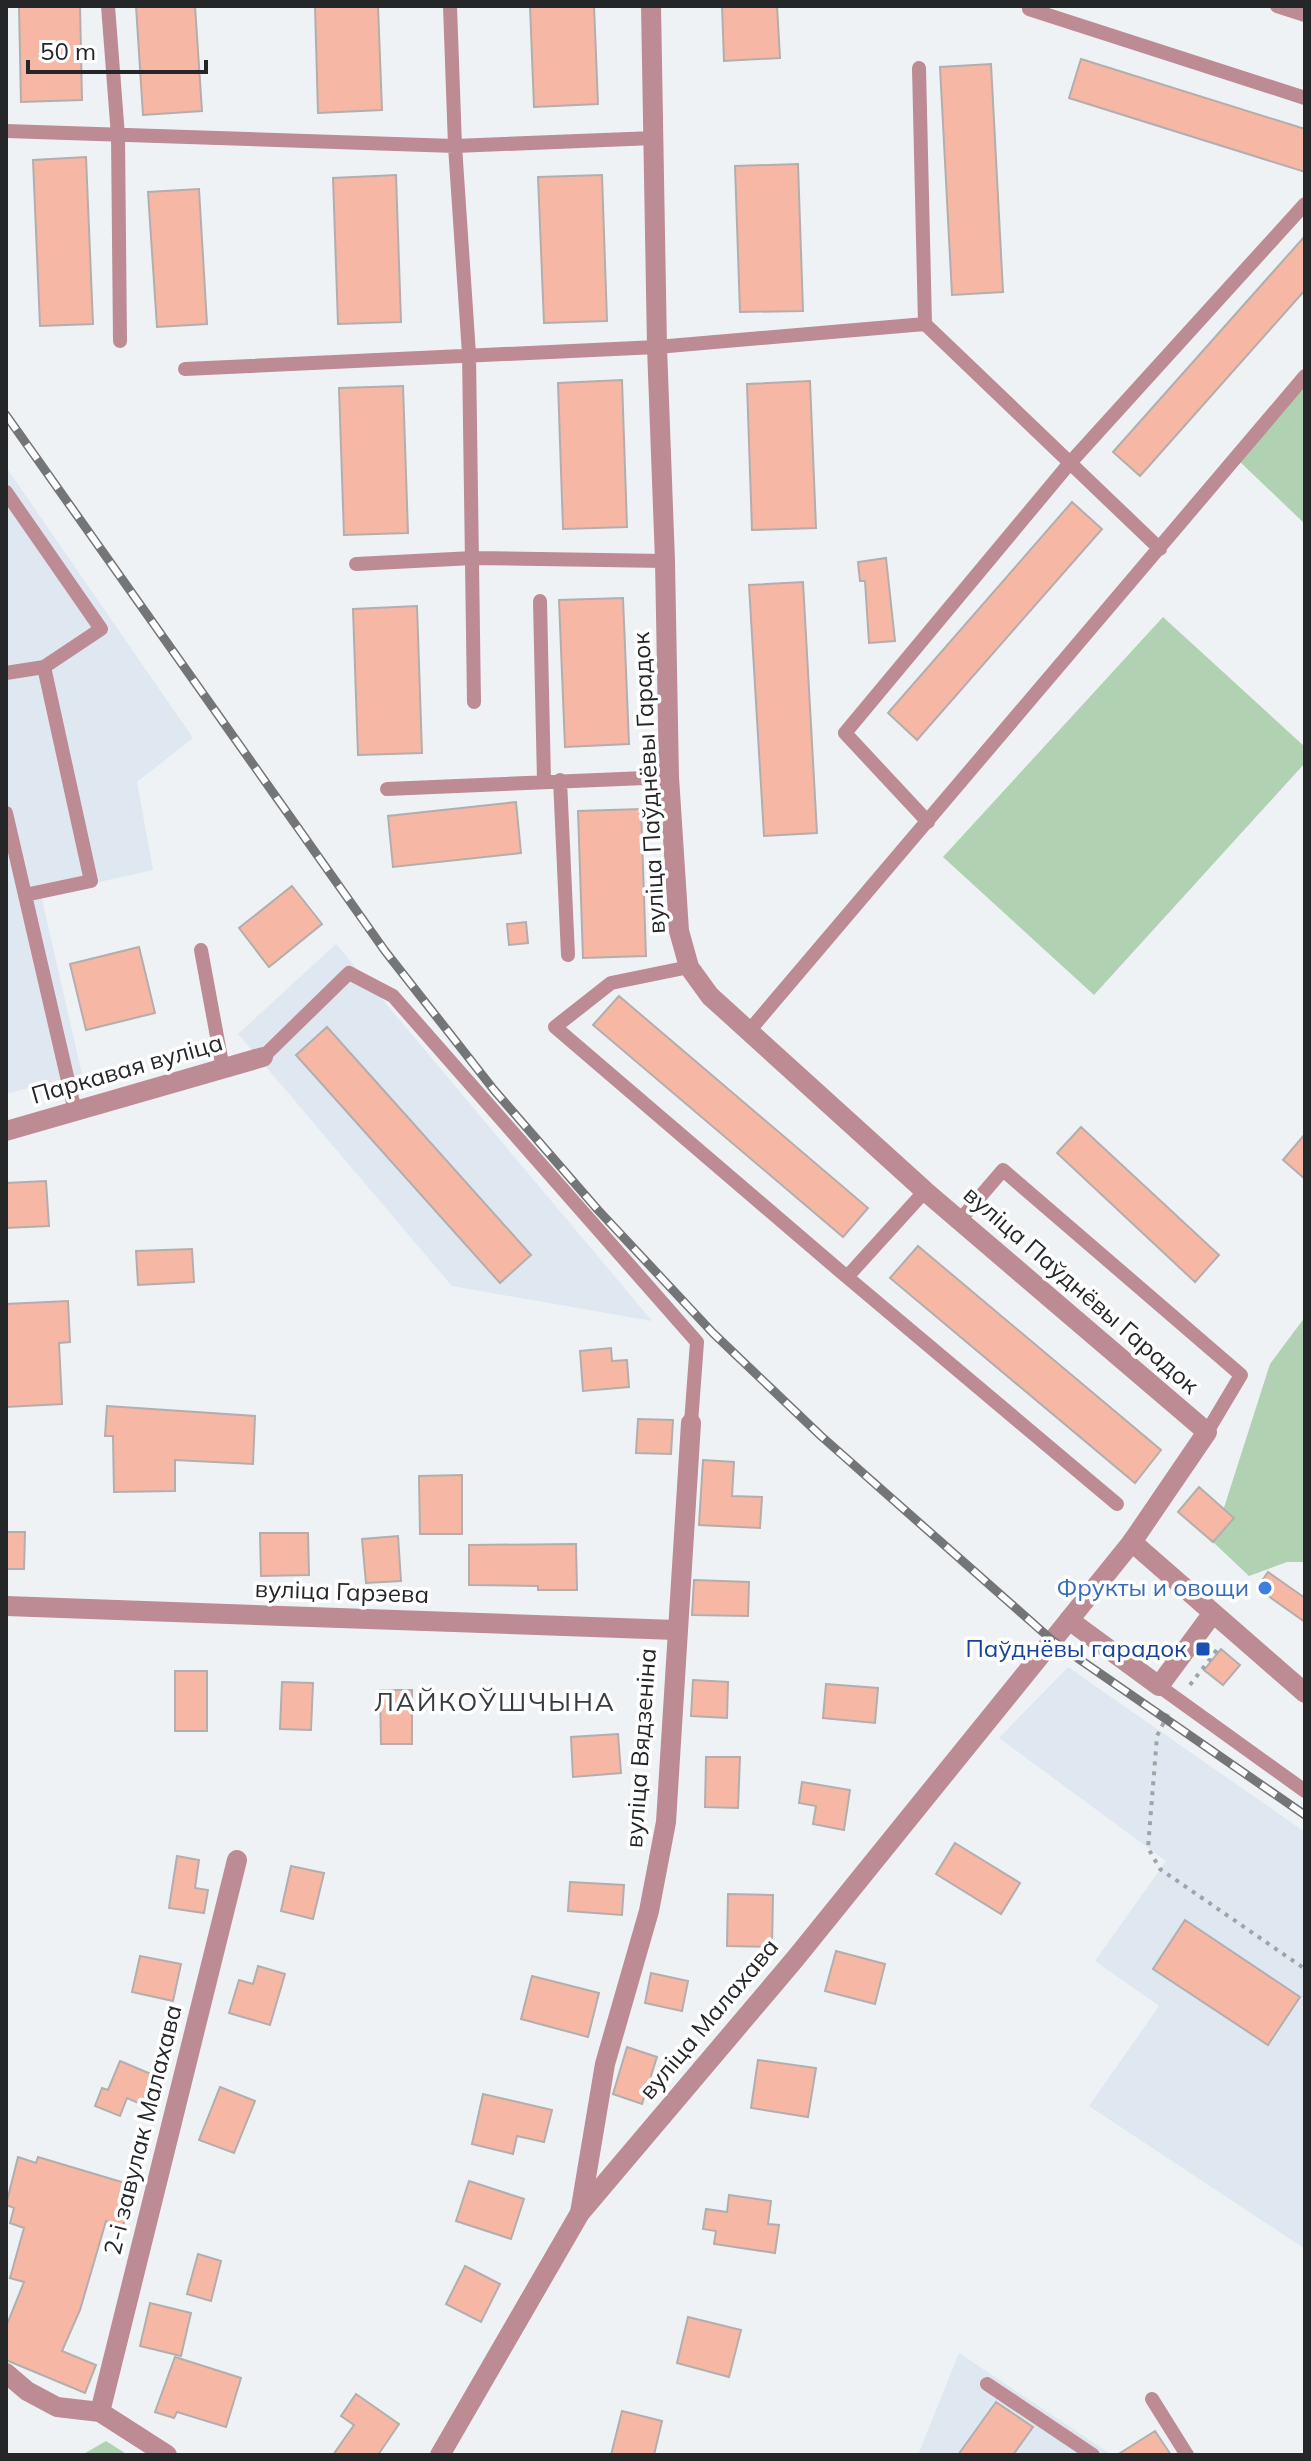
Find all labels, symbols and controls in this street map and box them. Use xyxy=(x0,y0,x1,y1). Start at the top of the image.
scale bar xyxy=(28,24,206,74)
text: 50 m xyxy=(40,36,96,66)
street label: вуліца Паўднёвы Гарадок xyxy=(625,631,671,935)
street label: Паркавая вуліца xyxy=(28,1026,226,1110)
street label: вуліца Паўднёвы Гарадок xyxy=(958,1179,1206,1400)
place label: Фрукты и овощи xyxy=(1056,1572,1249,1602)
street label: вуліца Гарэева xyxy=(254,1573,430,1609)
marker: Фрукты и овощи xyxy=(1256,1579,1274,1597)
place label: Паўднёвы гарадок xyxy=(966,1633,1187,1663)
marker: Паўднёвы гарадок xyxy=(1194,1640,1212,1658)
street label: вуліца Вядзеніна xyxy=(618,1647,662,1849)
district label: ЛАЙКОЎШЧЫНА xyxy=(374,1685,616,1718)
street label: вуліца Малахава xyxy=(632,1932,784,2105)
street label: 2-і завулак Малахава xyxy=(96,2002,188,2258)

